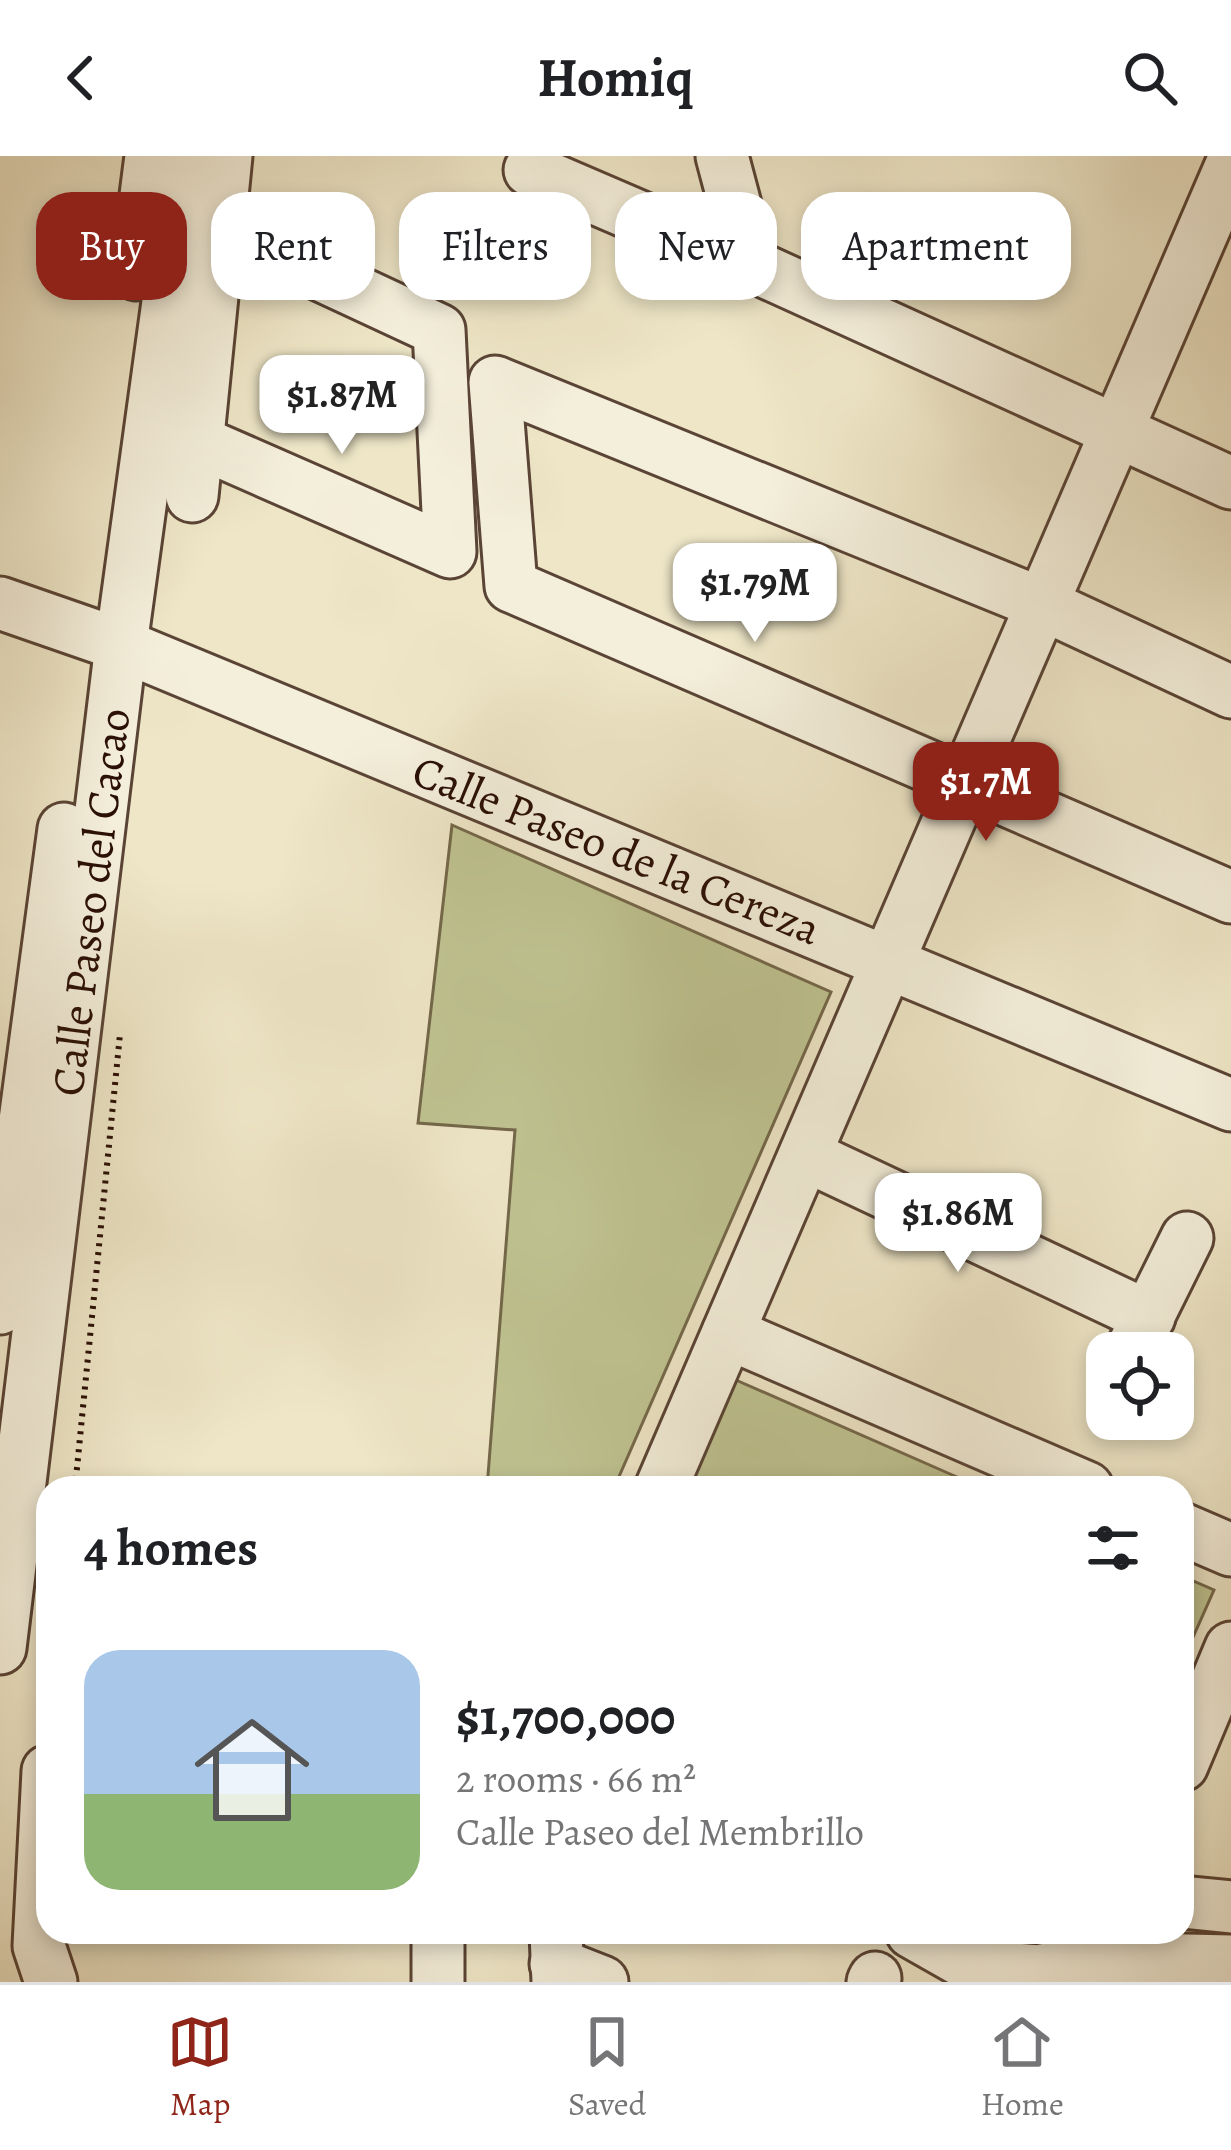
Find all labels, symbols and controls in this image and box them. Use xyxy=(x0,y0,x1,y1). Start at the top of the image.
text: Homiq xyxy=(537,41,694,115)
icon: back xyxy=(48,45,114,111)
icon: search xyxy=(1117,45,1183,111)
chip: Buy xyxy=(36,192,187,300)
chip: Rent xyxy=(211,192,375,300)
chip: Filters xyxy=(399,192,591,300)
chip: New xyxy=(615,192,777,300)
chip: Apartment xyxy=(801,192,1071,300)
pin: $1.87M xyxy=(244,355,440,457)
text: $1.87M xyxy=(286,367,398,420)
pin: $1.79M xyxy=(657,543,853,645)
text: $1.79M xyxy=(700,555,810,608)
street label: Calle Paseo del Cacao xyxy=(36,705,146,1099)
street label: Calle Paseo de la Cereza xyxy=(403,740,830,960)
pin: $1.7M xyxy=(902,742,1070,844)
text: $1.7M xyxy=(940,754,1032,807)
pin: $1.86M xyxy=(860,1173,1056,1275)
text: $1.86M xyxy=(902,1185,1014,1238)
map controls xyxy=(1086,1332,1194,1440)
button: locate xyxy=(1086,1332,1194,1440)
text: 4 homes xyxy=(84,1513,258,1583)
icon: filters xyxy=(1080,1515,1146,1581)
text: $1,700,000 xyxy=(456,1682,676,1752)
icon: home xyxy=(180,1698,324,1842)
text: 2 rooms · 66 m² xyxy=(456,1752,696,1805)
text: Calle Paseo del Membrillo xyxy=(456,1805,864,1858)
tab: Map xyxy=(167,2009,233,2126)
tab: Saved xyxy=(568,2009,646,2126)
tab: Home xyxy=(981,2009,1064,2126)

